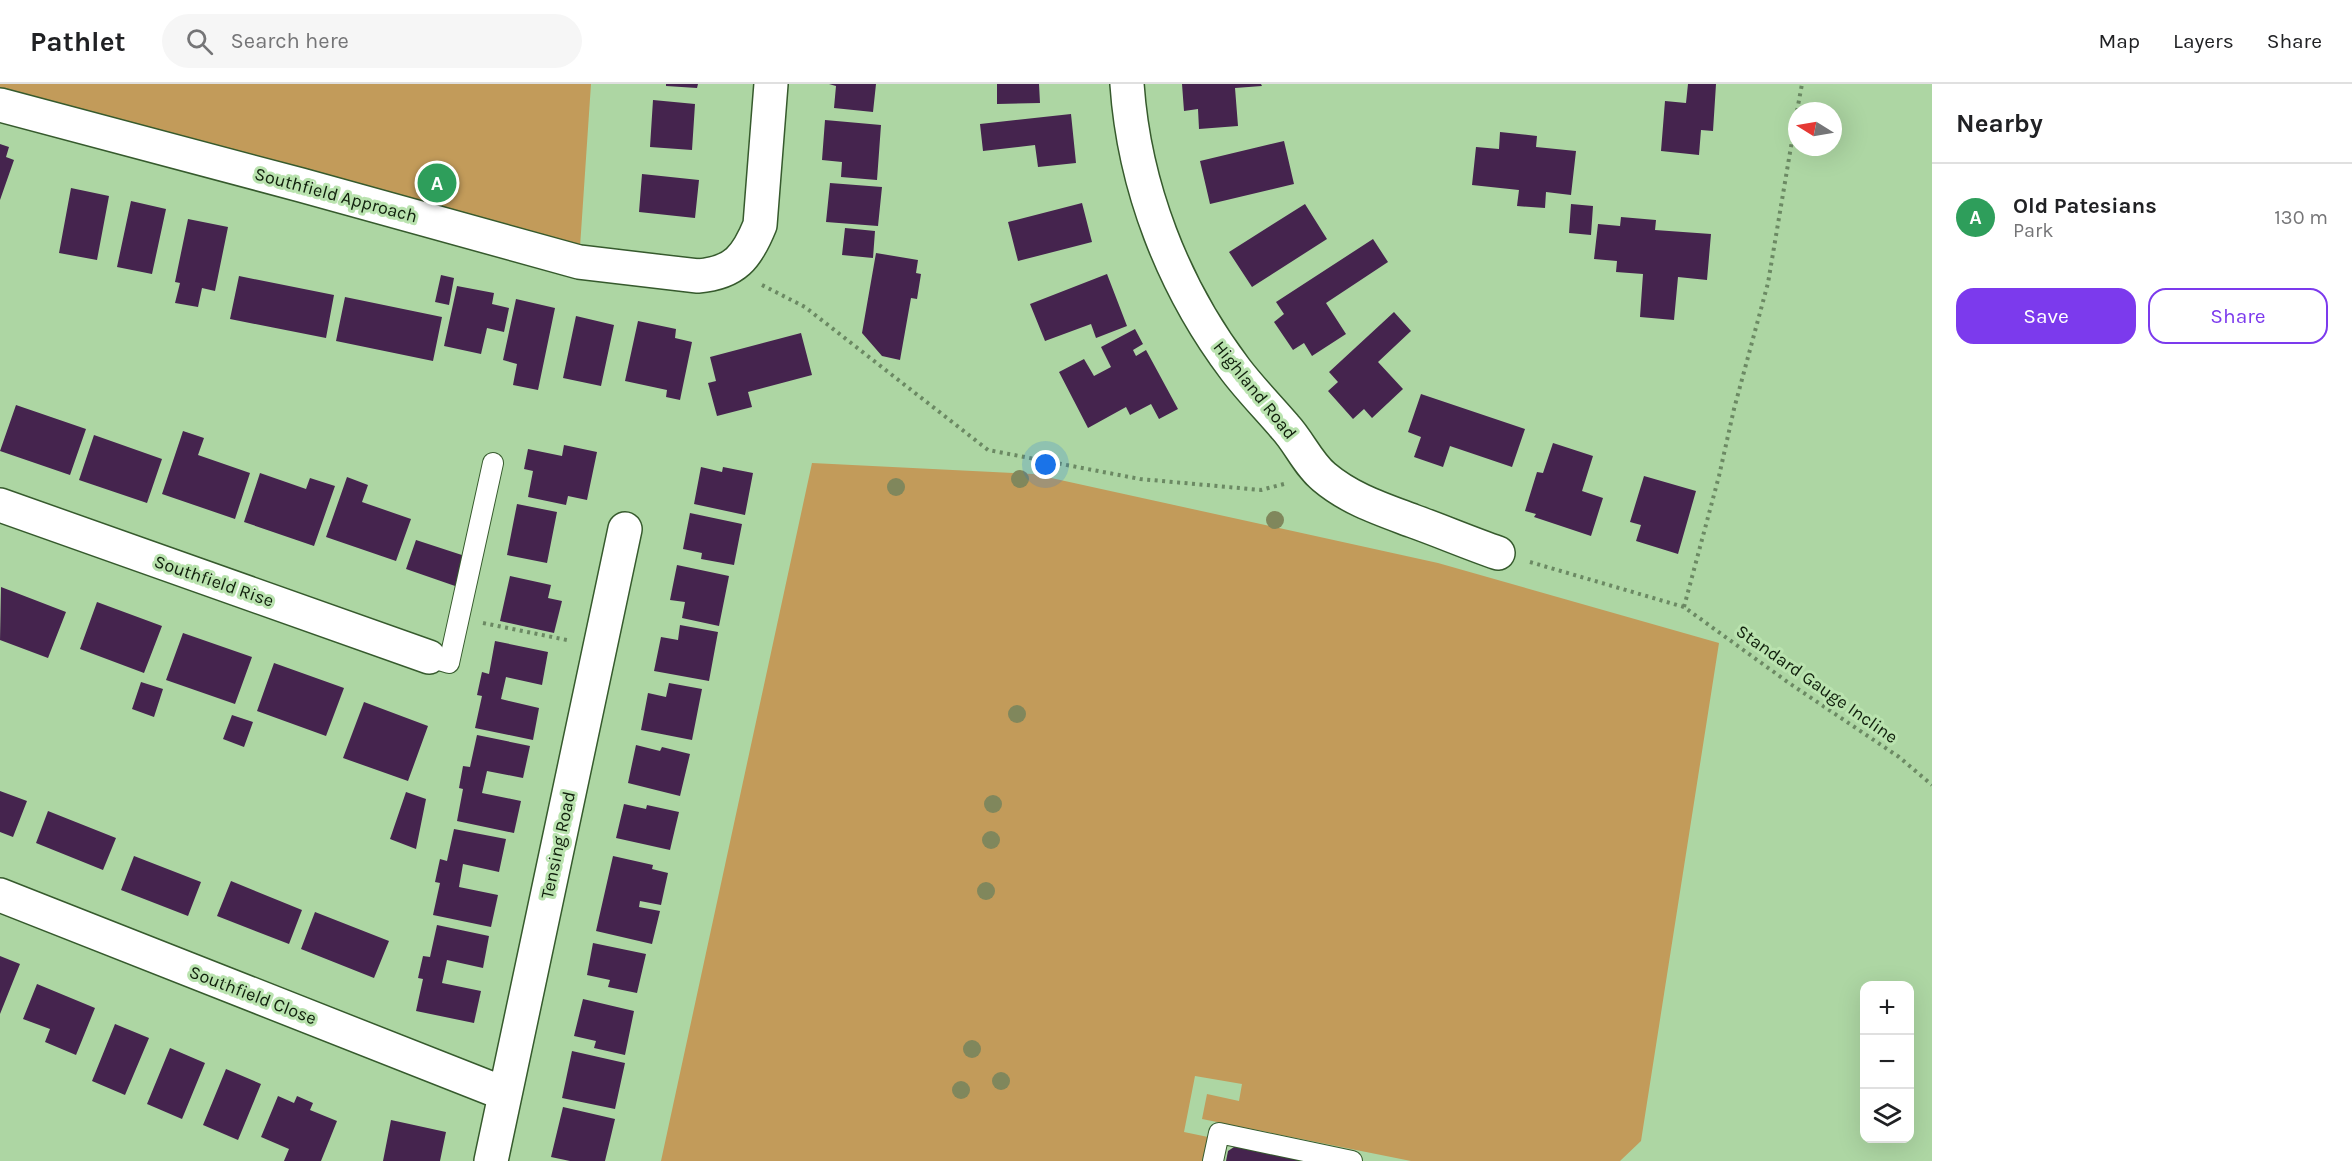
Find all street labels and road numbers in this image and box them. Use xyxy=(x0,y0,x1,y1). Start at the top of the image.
street label: Southfield Approach xyxy=(252,163,420,227)
street label: Highland Road xyxy=(1208,336,1302,444)
street label: Southfield Rise xyxy=(151,550,277,612)
street label: Standard Gauge Incline xyxy=(1732,620,1902,748)
street label: Tensing Road xyxy=(536,789,580,901)
street label: Southfield Close xyxy=(186,961,320,1029)

